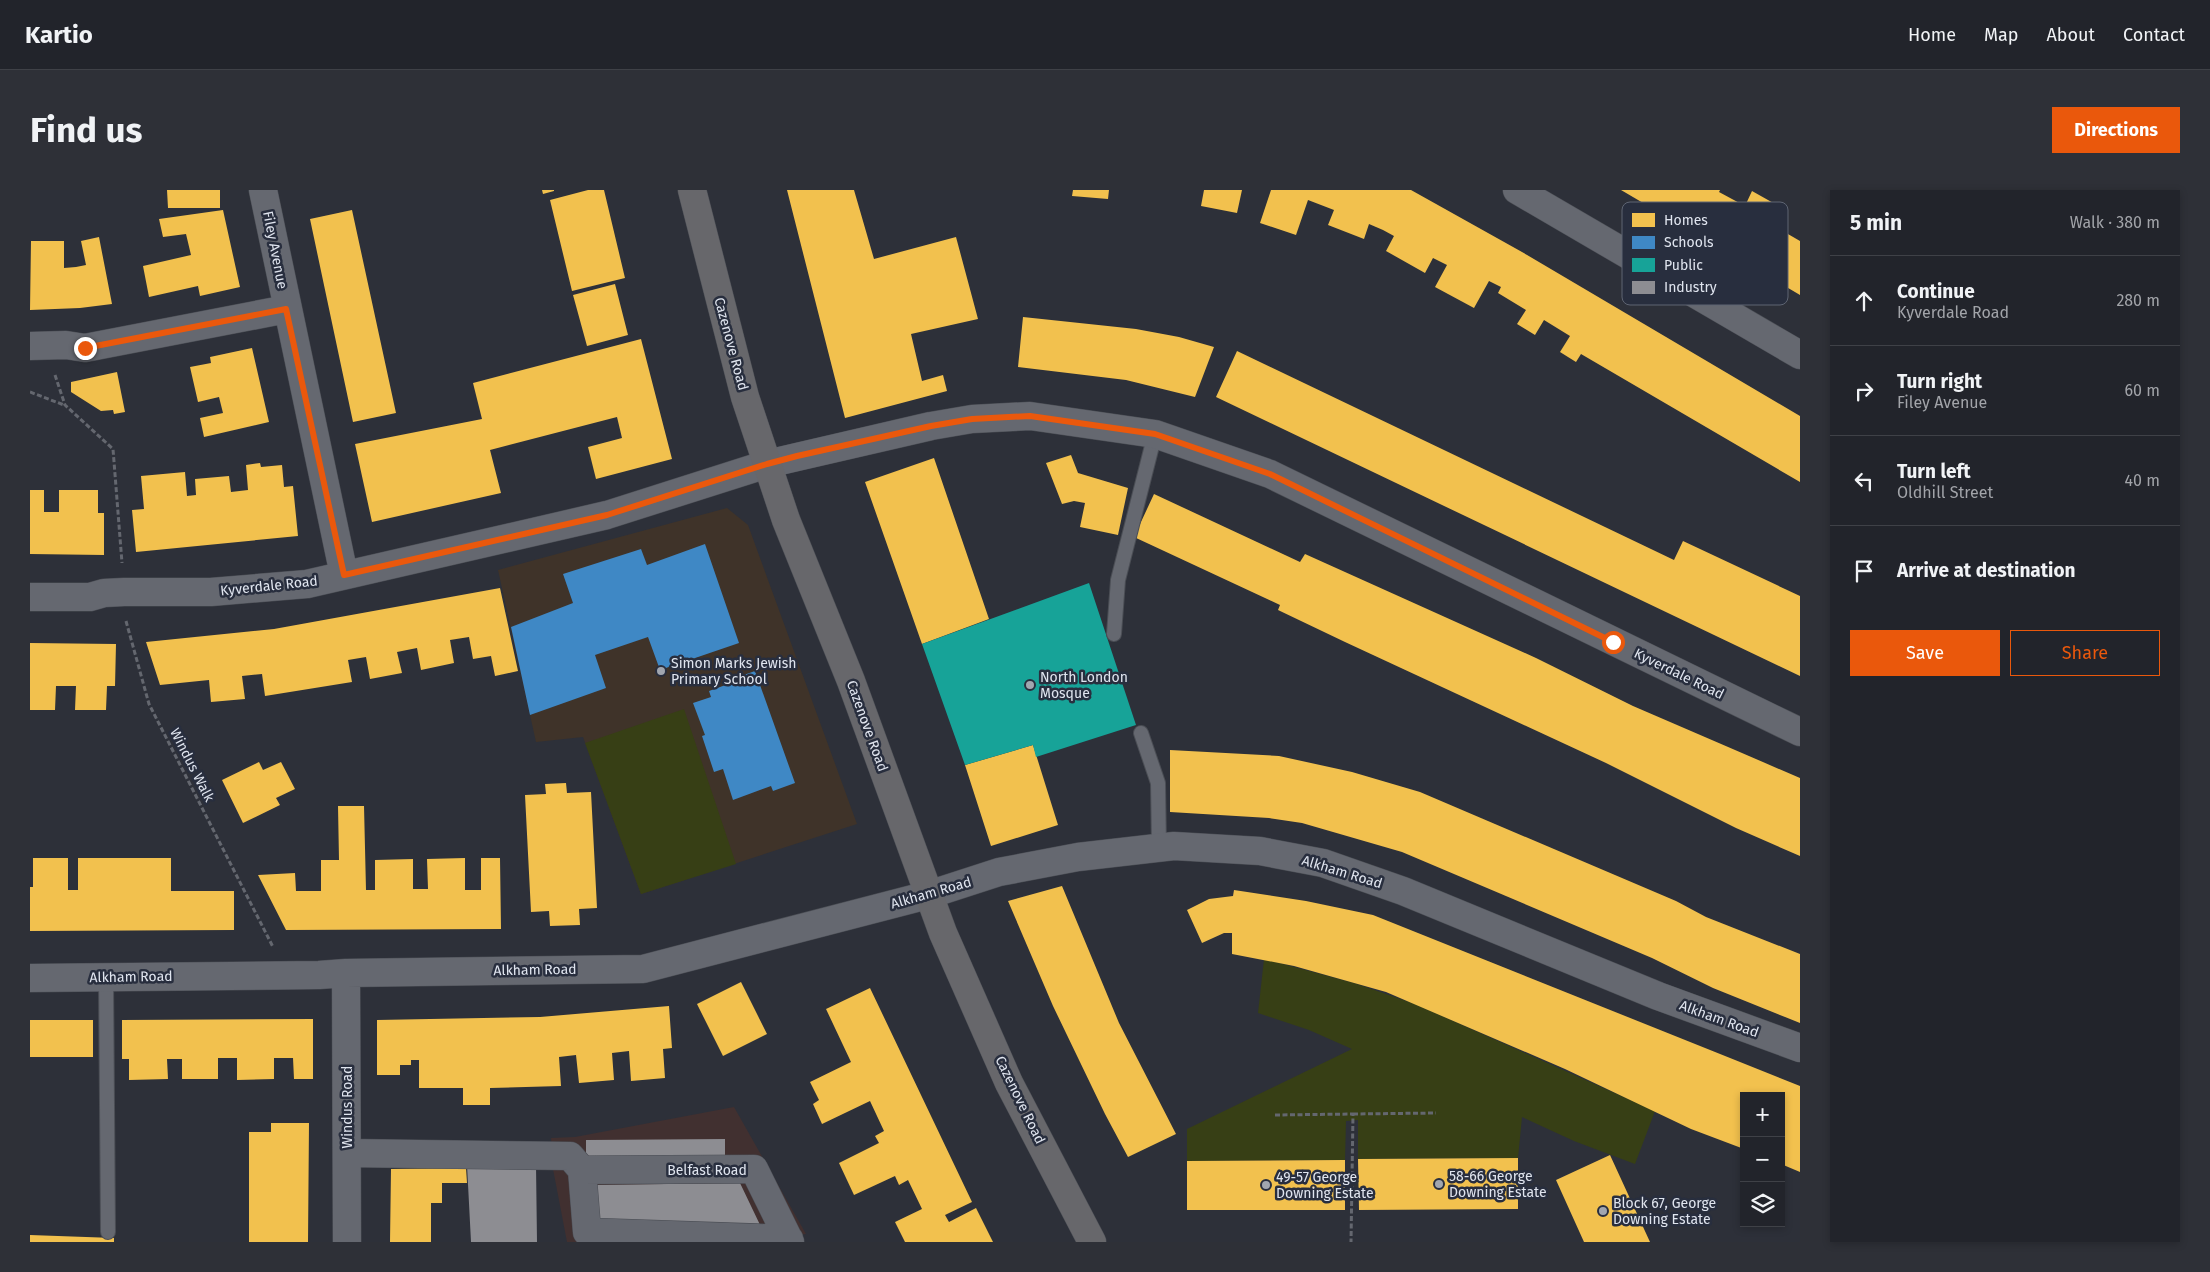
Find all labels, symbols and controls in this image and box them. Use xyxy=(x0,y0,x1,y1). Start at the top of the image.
text: Kartio xyxy=(25,21,93,49)
text: Home xyxy=(1908,24,1956,46)
text: Map xyxy=(1984,24,2018,46)
text: About xyxy=(2046,24,2095,46)
text: Contact xyxy=(2123,24,2185,46)
button: Directions xyxy=(2052,107,2180,153)
text: Find us xyxy=(30,109,142,151)
legend xyxy=(1622,202,1788,305)
street label: Filey Avenue xyxy=(259,210,291,290)
text: 5 min xyxy=(1850,210,1902,236)
text: Homes xyxy=(1664,212,1708,229)
text: Walk · 380 m xyxy=(2070,213,2160,232)
text: Schools xyxy=(1664,234,1714,251)
text: Public xyxy=(1664,257,1703,274)
text: Industry xyxy=(1664,279,1717,296)
text: Continue xyxy=(1897,280,1975,303)
icon: ahead xyxy=(1850,287,1878,315)
text: 280 m xyxy=(2116,291,2160,310)
street label: Cazenove Road xyxy=(710,296,752,392)
text: Kyverdale Road xyxy=(1897,303,2009,322)
route end xyxy=(74,337,97,360)
text: Turn right xyxy=(1897,370,1982,393)
icon: right xyxy=(1850,377,1878,405)
text: 60 m xyxy=(2125,381,2160,400)
text: Filey Avenue xyxy=(1897,393,1987,412)
text: Turn left xyxy=(1897,460,1971,483)
icon: left xyxy=(1850,467,1878,495)
text: 40 m xyxy=(2125,471,2160,490)
text: Oldhill Street xyxy=(1897,483,1993,502)
icon: arrive xyxy=(1850,557,1878,585)
text: Arrive at destination xyxy=(1897,559,2076,582)
street label: Kyverdale Road xyxy=(219,572,319,600)
button: Save xyxy=(1850,630,2000,676)
button: Share xyxy=(2010,630,2160,676)
route start xyxy=(1602,631,1625,654)
street label: Kyverdale Road xyxy=(1631,645,1727,703)
place label: Simon Marks Jewish Primary School xyxy=(671,655,797,688)
marker: Simon Marks Jewish Primary School xyxy=(655,665,667,677)
place label: North London Mosque xyxy=(1040,669,1128,702)
street label: Cazenove Road xyxy=(843,678,891,774)
marker: North London Mosque xyxy=(1024,679,1036,691)
street label: Windus Walk xyxy=(166,725,218,805)
street label: Alkham Road xyxy=(1300,852,1384,892)
street label: Alkham Road xyxy=(889,873,973,913)
street label: Alkham Road xyxy=(493,961,577,979)
street label: Alkham Road xyxy=(89,968,173,986)
street label: Alkham Road xyxy=(1677,997,1761,1041)
street label: Cazenove Road xyxy=(991,1053,1049,1147)
street label: Windus Road xyxy=(339,1066,356,1148)
map controls xyxy=(1740,1092,1785,1227)
button: + xyxy=(1740,1092,1785,1137)
button: − xyxy=(1740,1137,1785,1182)
street label: Belfast Road xyxy=(667,1162,747,1179)
place label: 58-66 George Downing Estate xyxy=(1449,1168,1547,1201)
place label: 49-57 George Downing Estate xyxy=(1276,1169,1374,1202)
marker: 58-66 George Downing Estate xyxy=(1433,1178,1445,1190)
marker: 49-57 George Downing Estate xyxy=(1260,1179,1272,1191)
button: layers xyxy=(1740,1182,1785,1227)
place label: Block 67, George Downing Estate xyxy=(1613,1195,1716,1228)
marker: Block 67, George Downing Estate xyxy=(1597,1205,1609,1217)

